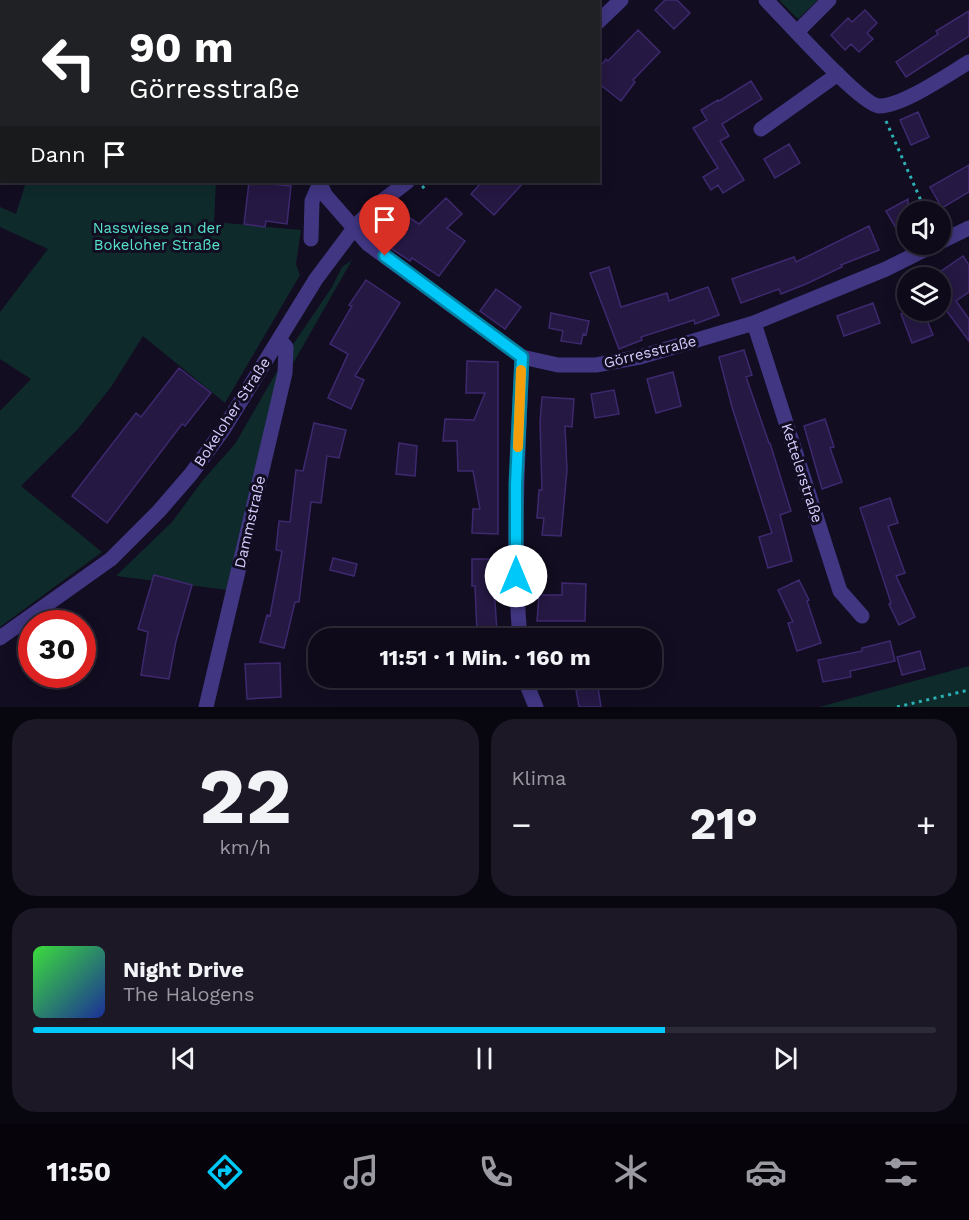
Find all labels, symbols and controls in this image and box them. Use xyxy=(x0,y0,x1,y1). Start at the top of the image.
text: 90 m xyxy=(129,23,233,72)
icon: left xyxy=(30,24,108,102)
text: Görresstraße xyxy=(129,73,300,105)
icon: arrive xyxy=(98,138,131,171)
text: Dann xyxy=(30,142,86,167)
pin xyxy=(359,194,410,256)
map controls xyxy=(897,201,951,321)
button: sound xyxy=(897,201,951,255)
icon: arrive xyxy=(368,203,401,236)
park label: Nasswiese an der Bokeloher Straße xyxy=(93,219,221,254)
button: layers xyxy=(897,267,951,321)
street label: Görresstraße xyxy=(602,332,698,372)
street label: Bokeloher Straße xyxy=(190,354,274,470)
street label: Kettelerstraße xyxy=(777,421,827,525)
street label: Dammstraße xyxy=(231,474,269,570)
position arrow xyxy=(484,544,548,608)
speed limit sign: 30 xyxy=(18,610,96,688)
text: 11:51 · 1 Min. · 160 m xyxy=(379,645,591,670)
text: 22 xyxy=(199,750,292,842)
text: Klima xyxy=(512,766,566,790)
text: 21° xyxy=(690,797,758,850)
text: − xyxy=(512,805,531,844)
text: + xyxy=(916,805,936,844)
text: km/h xyxy=(219,835,271,859)
text: Night Drive xyxy=(123,957,244,982)
text: The Halogens xyxy=(123,982,255,1006)
icon: previous xyxy=(167,1042,200,1075)
icon: pause xyxy=(468,1042,501,1075)
icon: next xyxy=(769,1042,802,1075)
icon: directions xyxy=(204,1151,246,1193)
icon: music xyxy=(340,1151,382,1193)
icon: phone xyxy=(475,1151,517,1193)
icon: climate xyxy=(610,1151,652,1193)
icon: car xyxy=(745,1151,787,1193)
icon: filters xyxy=(880,1151,922,1193)
text: 11:50 xyxy=(47,1156,111,1188)

